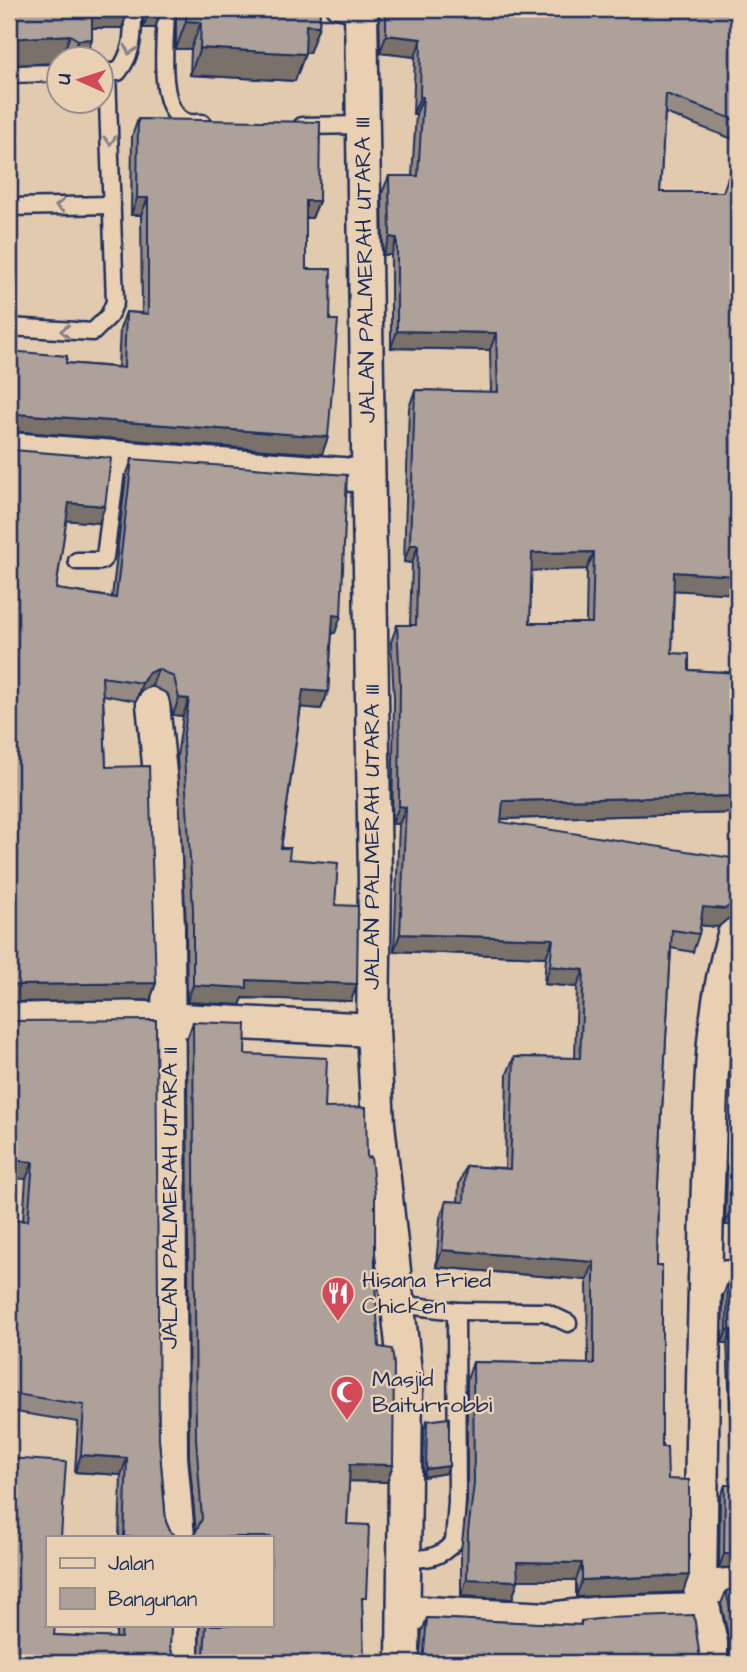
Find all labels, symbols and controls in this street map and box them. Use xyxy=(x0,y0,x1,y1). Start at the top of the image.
one-way arrow xyxy=(123,44,138,56)
north arrow xyxy=(46,46,116,116)
text: U xyxy=(51,73,78,85)
street label: JALAN PALMERAH UTARA III xyxy=(346,117,384,423)
one-way arrow xyxy=(102,135,117,146)
one-way arrow xyxy=(55,198,65,214)
one-way arrow xyxy=(60,323,71,338)
street label: JALAN PALMERAH UTARA III xyxy=(356,684,388,990)
street label: JALAN PALMERAH UTARA II xyxy=(154,1047,186,1349)
place label: Hisana Fried Chicken xyxy=(362,1264,492,1322)
restaurant icon: Hisana Fried Chicken xyxy=(319,1274,357,1323)
place label: Masjid Baiturrobbi xyxy=(372,1363,493,1421)
mosque icon: Masjid Baiturrobbi xyxy=(328,1373,366,1422)
legend xyxy=(46,1536,273,1626)
text: Jalan xyxy=(108,1549,154,1578)
text: Bangunan xyxy=(108,1585,197,1616)

